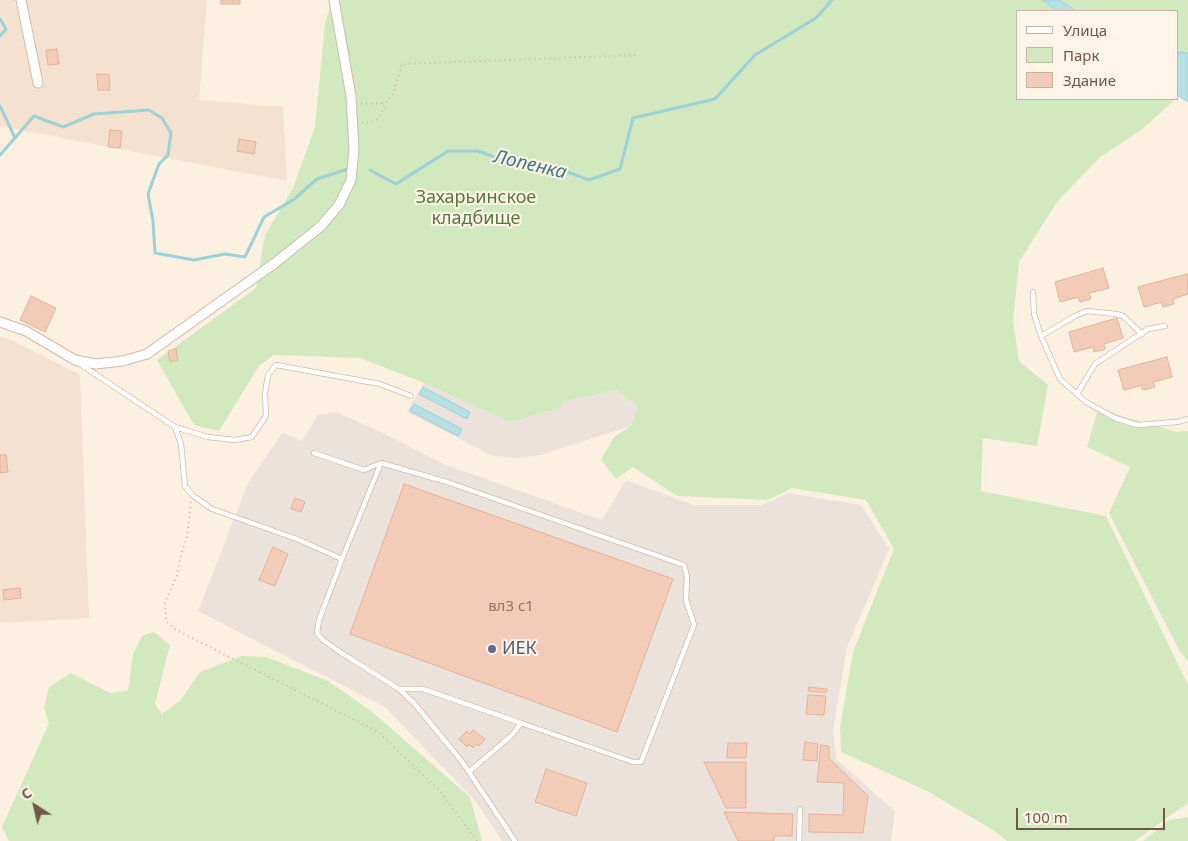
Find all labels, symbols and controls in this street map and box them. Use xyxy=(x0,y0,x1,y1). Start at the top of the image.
legend xyxy=(1016,10,1178,100)
text: Улица xyxy=(1063,20,1107,40)
text: Парк xyxy=(1063,45,1099,65)
text: Здание xyxy=(1063,70,1116,90)
water label: Лопенка xyxy=(491,146,569,184)
park label: Захарьинское кладбище xyxy=(416,187,536,230)
house number: вл3 с1 xyxy=(488,598,534,616)
place label: ИЕК xyxy=(502,638,537,660)
marker: ИЕК xyxy=(486,643,498,655)
north arrow xyxy=(10,781,60,831)
text: С xyxy=(17,783,35,804)
scale bar xyxy=(1018,798,1167,830)
text: 100 m xyxy=(1024,807,1068,827)

